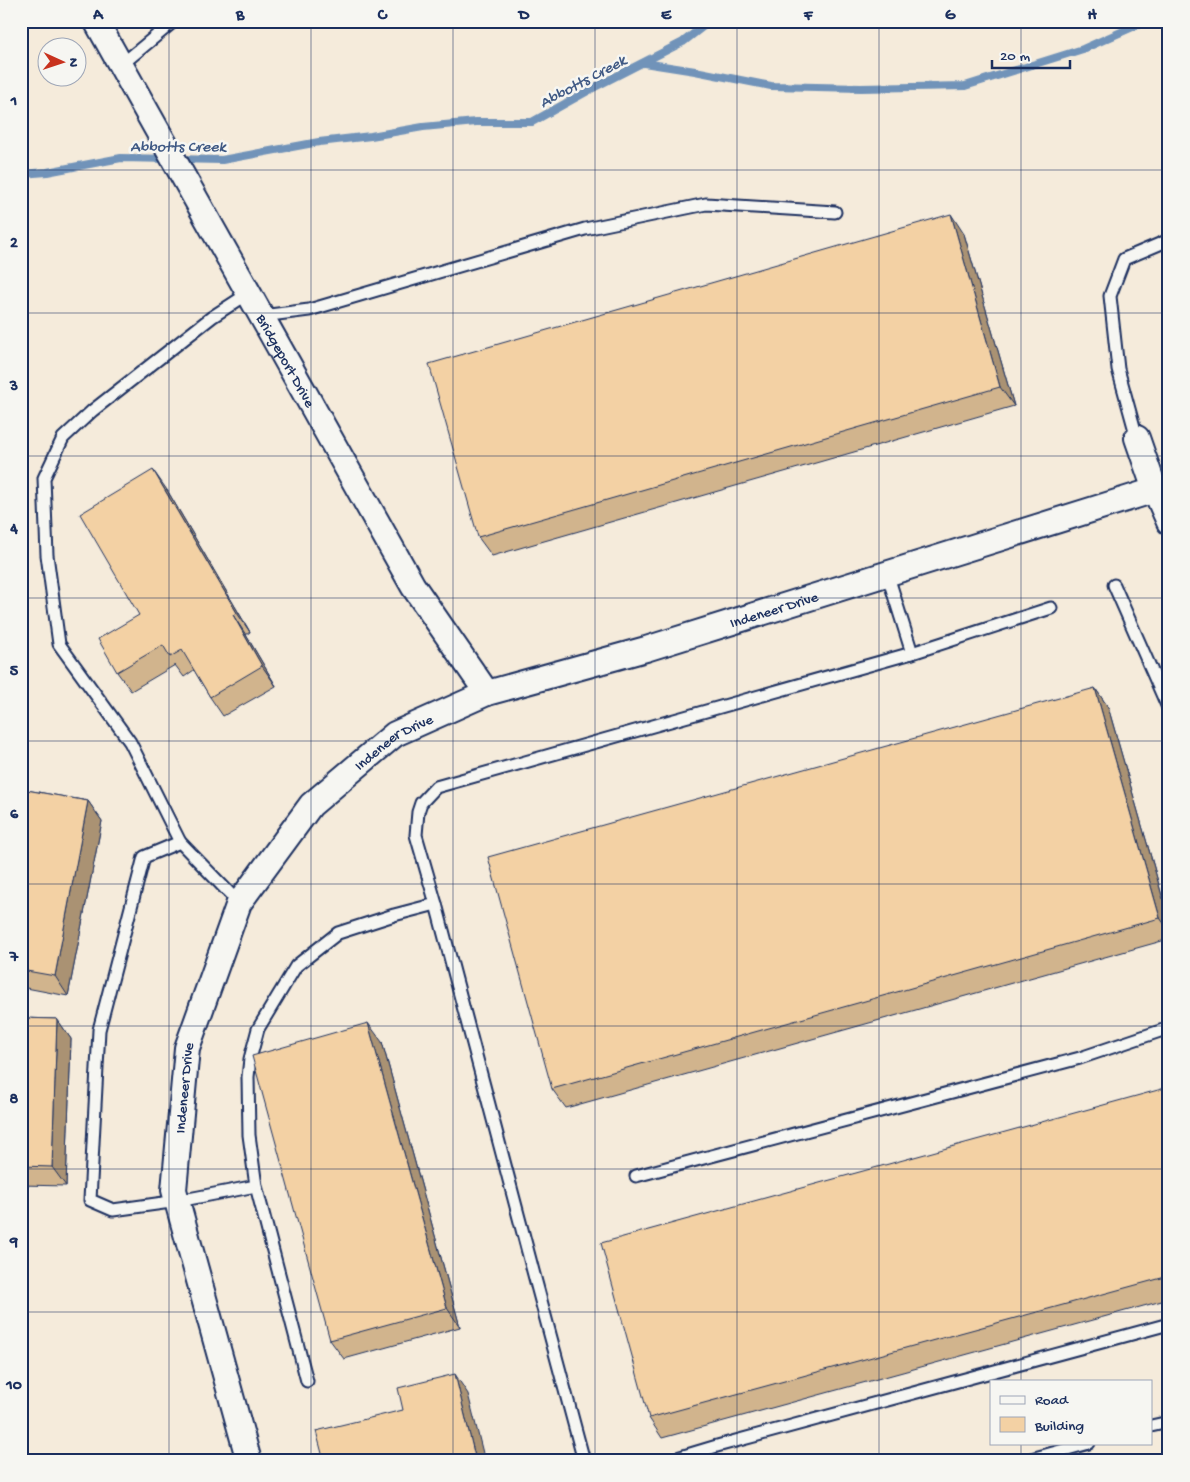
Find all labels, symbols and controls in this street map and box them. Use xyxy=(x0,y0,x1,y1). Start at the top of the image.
text: A xyxy=(92,7,104,26)
text: B xyxy=(235,7,245,26)
text: C xyxy=(377,7,388,26)
text: D xyxy=(517,7,530,26)
text: E xyxy=(661,7,672,26)
text: F xyxy=(803,7,814,26)
text: G xyxy=(945,7,956,26)
text: H xyxy=(1087,7,1097,26)
north arrow xyxy=(38,38,88,88)
scale bar xyxy=(992,38,1070,70)
text: 20 m xyxy=(1000,48,1030,66)
water label: Abbotts Creek xyxy=(537,51,632,114)
text: N xyxy=(64,58,81,68)
text: 1 xyxy=(10,93,17,112)
water label: Abbotts Creek xyxy=(130,139,228,158)
text: 2 xyxy=(10,235,18,254)
street label: Bridgeport Drive xyxy=(251,310,318,411)
text: 3 xyxy=(9,378,18,397)
text: 4 xyxy=(9,521,18,540)
street label: Indeneer Drive xyxy=(728,589,821,633)
text: 5 xyxy=(10,663,19,682)
street label: Indeneer Drive xyxy=(351,711,437,775)
text: 6 xyxy=(10,806,19,825)
text: 7 xyxy=(9,949,19,968)
street label: Indeneer Drive xyxy=(172,1040,199,1134)
text: 8 xyxy=(10,1091,19,1110)
text: 9 xyxy=(9,1234,18,1253)
text: 10 xyxy=(5,1377,22,1396)
legend xyxy=(990,1380,1152,1444)
text: Road xyxy=(1035,1392,1069,1410)
text: Building xyxy=(1034,1418,1084,1436)

